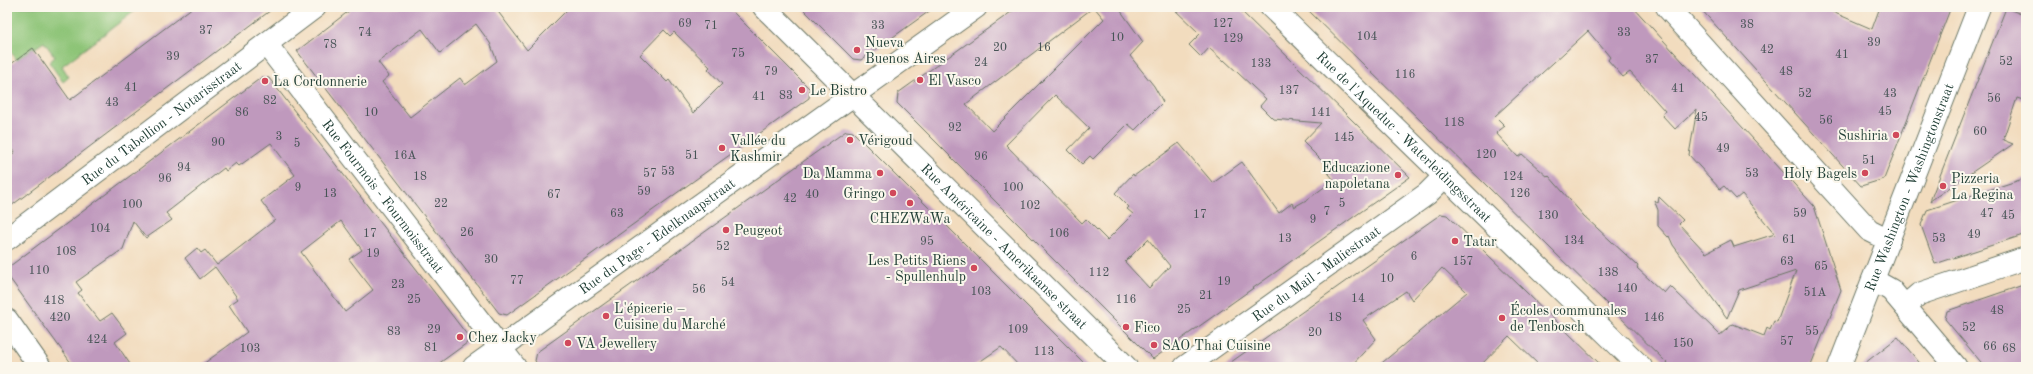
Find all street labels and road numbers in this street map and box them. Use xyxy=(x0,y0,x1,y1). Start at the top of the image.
street label: Rue de l'Aqueduc - Waterleidingsstraat xyxy=(1313,49,1494,225)
street label: Rue du Tabellion - Notarisstraat xyxy=(79,59,244,188)
street label: Rue Washington - Washingtonstraat xyxy=(1863,81,1957,293)
street label: Rue Fourmois - Fourmoisstraat xyxy=(319,117,446,276)
street label: Rue Américaine - Amerikaanse straat xyxy=(918,161,1090,332)
street label: Rue du Page - Edelknaapstraat xyxy=(577,176,738,297)
street label: Rue du Mail - Maliestraat xyxy=(1250,224,1383,325)

